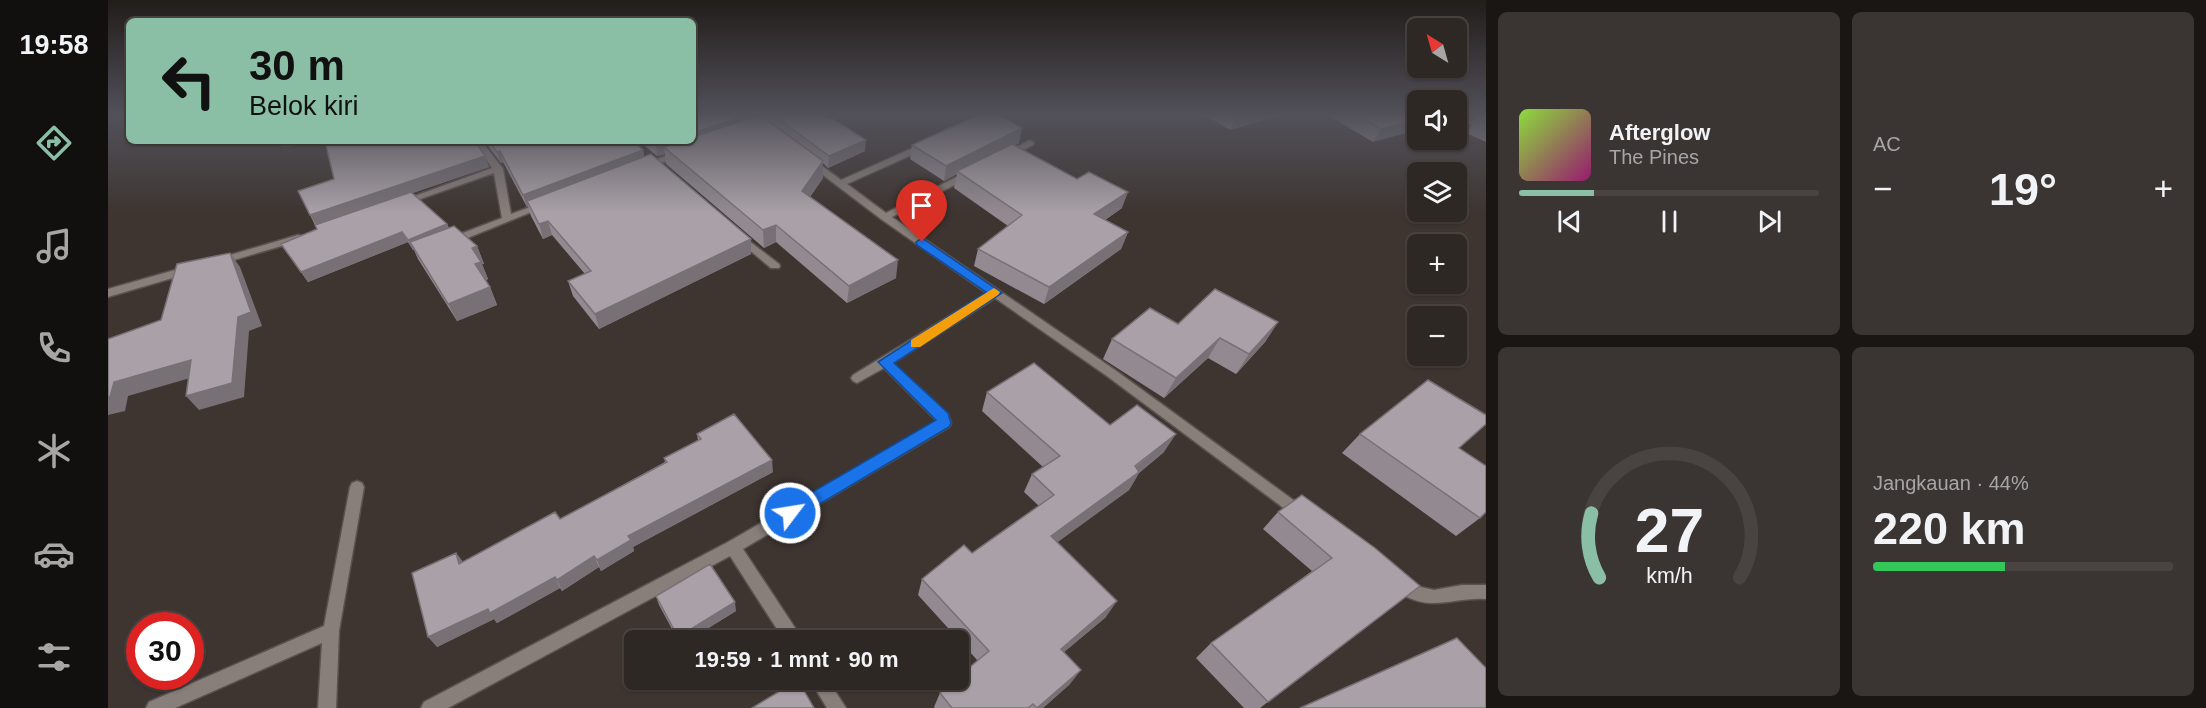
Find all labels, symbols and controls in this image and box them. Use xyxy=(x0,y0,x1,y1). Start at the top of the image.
north arrow xyxy=(1407,18,1467,78)
map controls xyxy=(1407,18,1467,366)
text: 19:58 xyxy=(19,30,89,60)
icon: left xyxy=(150,42,228,120)
text: 30 m xyxy=(249,42,345,89)
button: sound xyxy=(1407,90,1467,150)
text: Belok kiri xyxy=(249,91,359,121)
text: Afterglow xyxy=(1609,120,1710,145)
icon: directions xyxy=(33,122,75,164)
text: AC xyxy=(1873,133,1901,155)
text: The Pines xyxy=(1609,146,1699,168)
button: layers xyxy=(1407,162,1467,222)
text: 19° xyxy=(1989,164,2057,215)
text: − xyxy=(1873,170,1892,207)
text: + xyxy=(2154,170,2173,207)
pin xyxy=(896,180,947,242)
icon: arrive xyxy=(905,189,938,222)
icon: previous xyxy=(1553,205,1586,238)
icon: pause xyxy=(1653,205,1686,238)
icon: next xyxy=(1753,205,1786,238)
icon: music xyxy=(33,225,75,267)
button: + xyxy=(1407,234,1467,294)
button: − xyxy=(1407,306,1467,366)
icon: phone xyxy=(33,327,75,369)
icon: climate xyxy=(33,430,75,472)
text: Jangkauan · 44% xyxy=(1873,472,2029,494)
position arrow xyxy=(758,481,822,545)
text: 27 xyxy=(1634,496,1704,565)
text: 220 km xyxy=(1873,503,2026,554)
icon: car xyxy=(33,533,75,575)
text: km/h xyxy=(1646,565,1692,589)
speed limit sign: 30 xyxy=(126,612,204,690)
icon: filters xyxy=(33,636,75,678)
text: 19:59 · 1 mnt · 90 m xyxy=(694,647,899,672)

